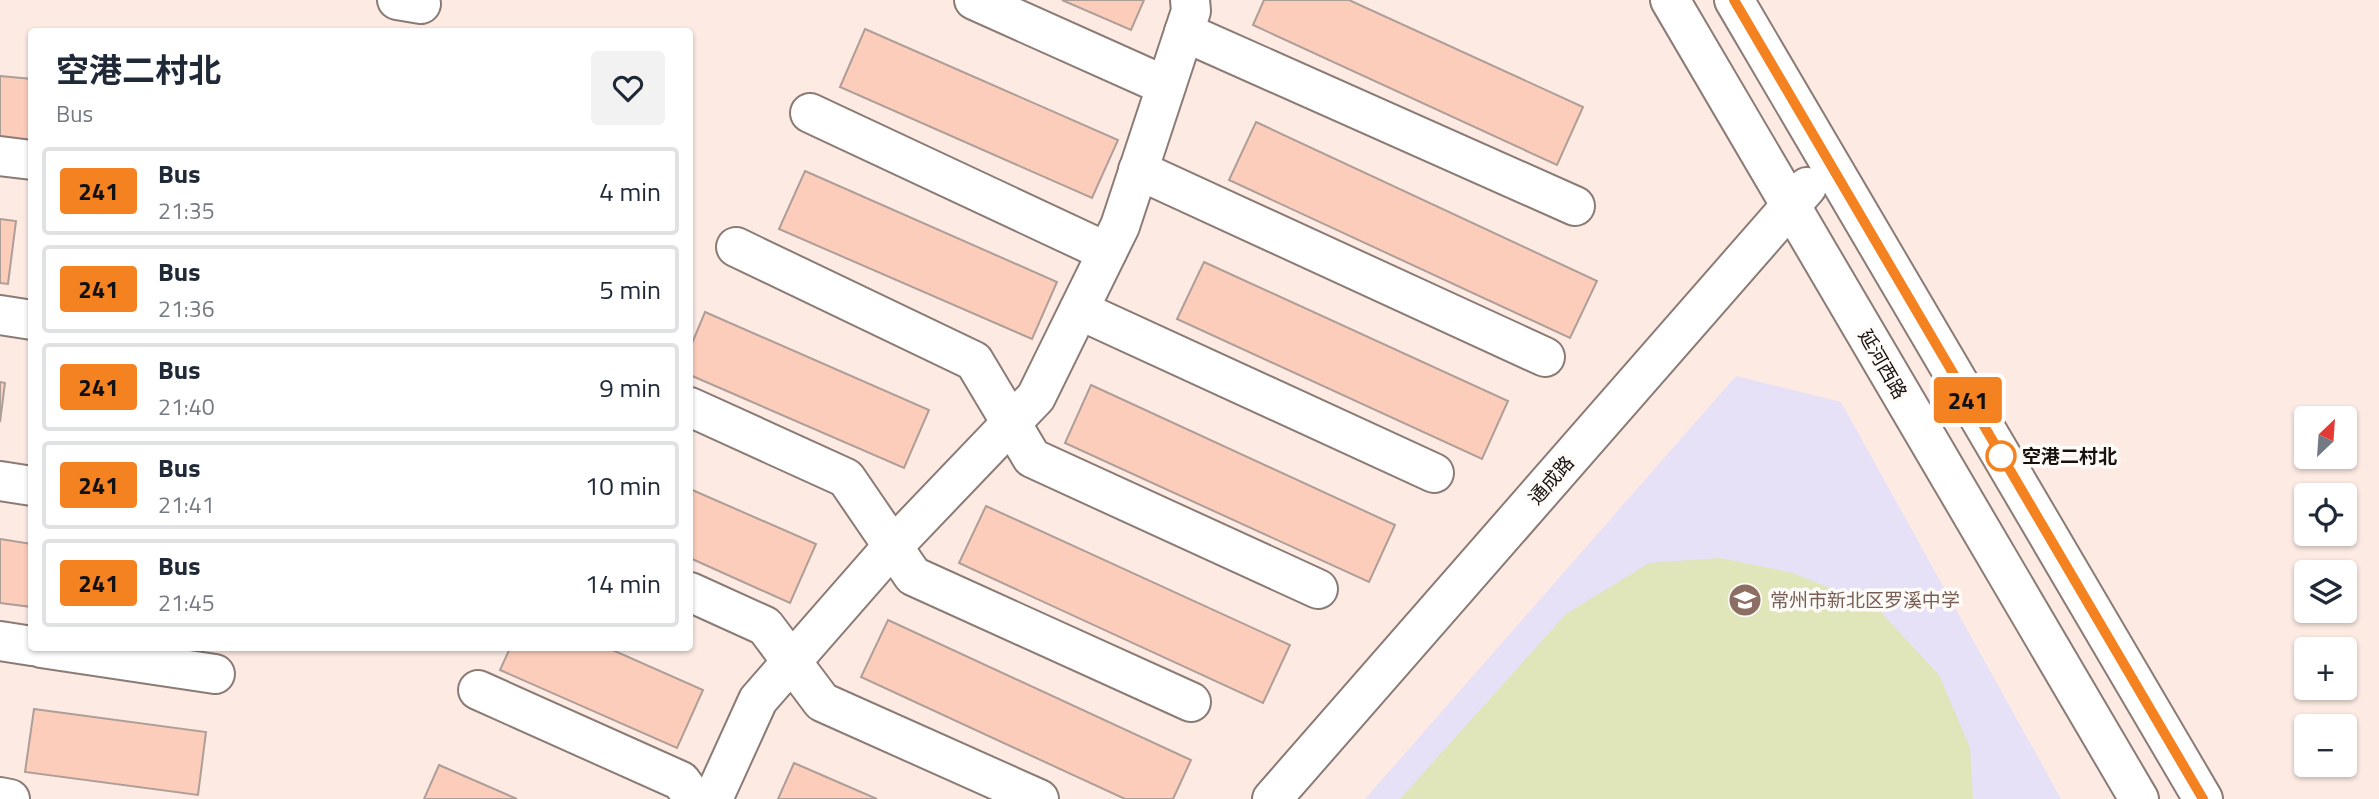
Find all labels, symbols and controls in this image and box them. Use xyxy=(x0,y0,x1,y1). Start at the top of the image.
text: 空港二村北 xyxy=(56,45,221,95)
button: heart xyxy=(591,51,665,125)
text: Bus xyxy=(56,96,93,131)
text: Bus xyxy=(158,154,200,193)
text: 4 min xyxy=(599,172,661,211)
text: 241 xyxy=(78,173,119,209)
text: 21:35 xyxy=(158,193,215,228)
text: Bus xyxy=(158,252,200,291)
text: 5 min xyxy=(599,270,661,309)
text: 241 xyxy=(78,271,119,307)
text: 21:36 xyxy=(158,291,215,326)
street label: 延河西路 xyxy=(1852,324,1915,404)
text: Bus xyxy=(158,350,200,389)
text: 9 min xyxy=(599,368,661,407)
text: 241 xyxy=(78,369,119,405)
line badge: 241 xyxy=(1928,377,2008,423)
text: 241 xyxy=(1948,382,1988,418)
text: 21:40 xyxy=(158,389,215,424)
north arrow xyxy=(2294,406,2357,469)
map controls xyxy=(2294,406,2357,777)
marker: 空港二村北 xyxy=(1986,441,2016,471)
place label: 空港二村北 xyxy=(2022,441,2117,470)
text: Bus xyxy=(158,448,200,487)
street label: 通成路 xyxy=(1521,449,1580,511)
text: 10 min xyxy=(585,466,661,505)
text: 241 xyxy=(78,467,119,503)
button: locate xyxy=(2294,483,2357,546)
text: 21:41 xyxy=(158,487,215,522)
text: Bus xyxy=(158,546,200,585)
button: layers xyxy=(2294,560,2357,623)
text: 14 min xyxy=(585,564,661,603)
text: 241 xyxy=(78,565,119,601)
school or university icon: 常州市新北区罗溪中学 xyxy=(1726,581,1764,619)
text: 21:45 xyxy=(158,585,215,620)
place label: 常州市新北区罗溪中学 xyxy=(1770,585,1960,614)
button: + xyxy=(2294,637,2357,700)
button: − xyxy=(2294,714,2357,777)

